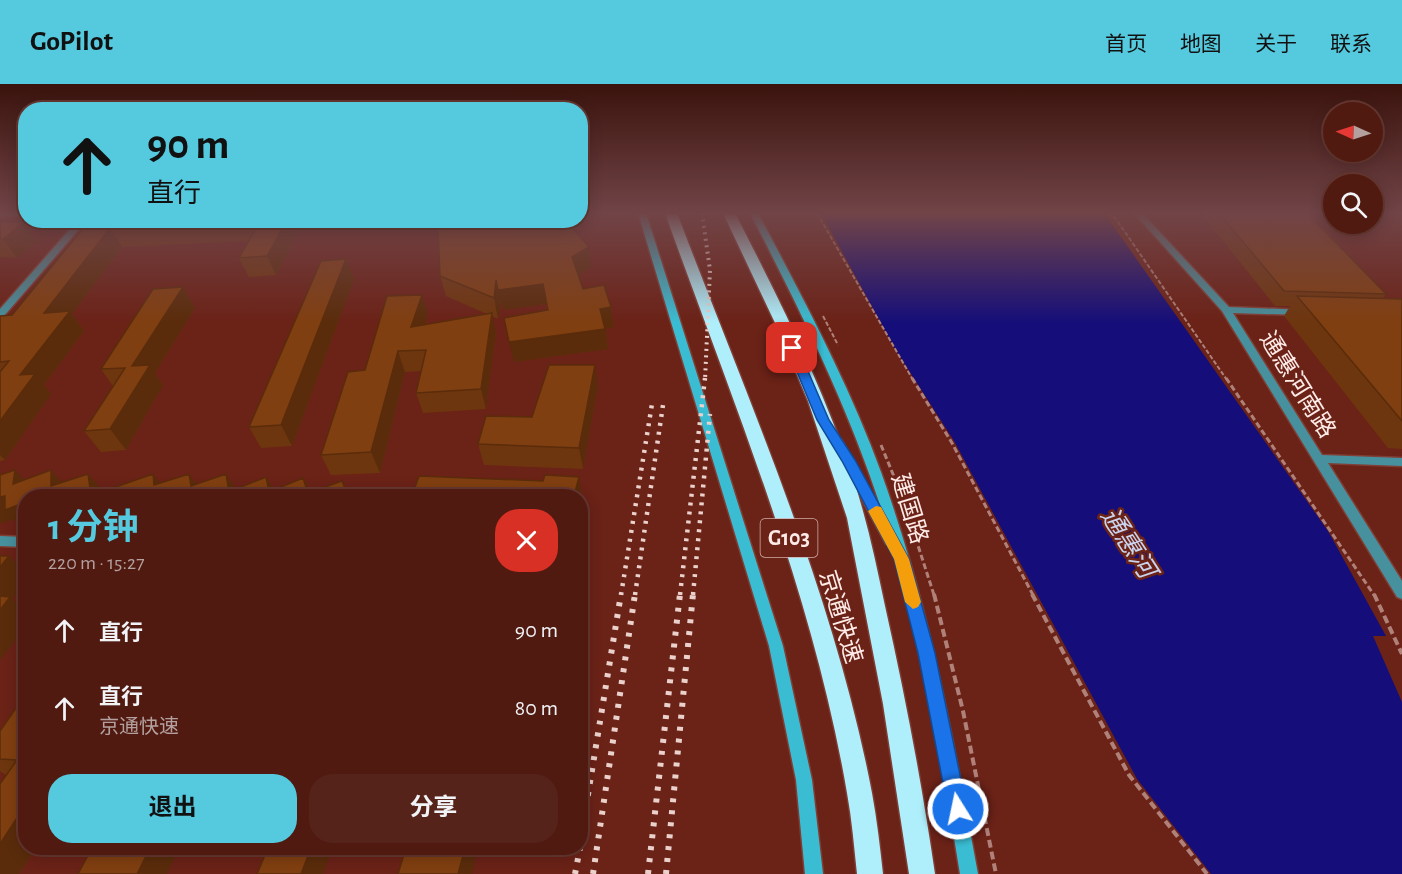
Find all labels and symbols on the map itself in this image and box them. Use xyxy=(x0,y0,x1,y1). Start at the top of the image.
north arrow xyxy=(1323,102,1383,162)
pin xyxy=(766,322,817,373)
street label: 通惠河南路 xyxy=(1255,327,1341,442)
street label: 建国路 xyxy=(887,470,933,547)
water label: 通惠河 xyxy=(1096,503,1164,587)
road number: G103 xyxy=(760,519,818,557)
street label: 京通快速 xyxy=(814,567,867,666)
position arrow xyxy=(926,777,990,841)

